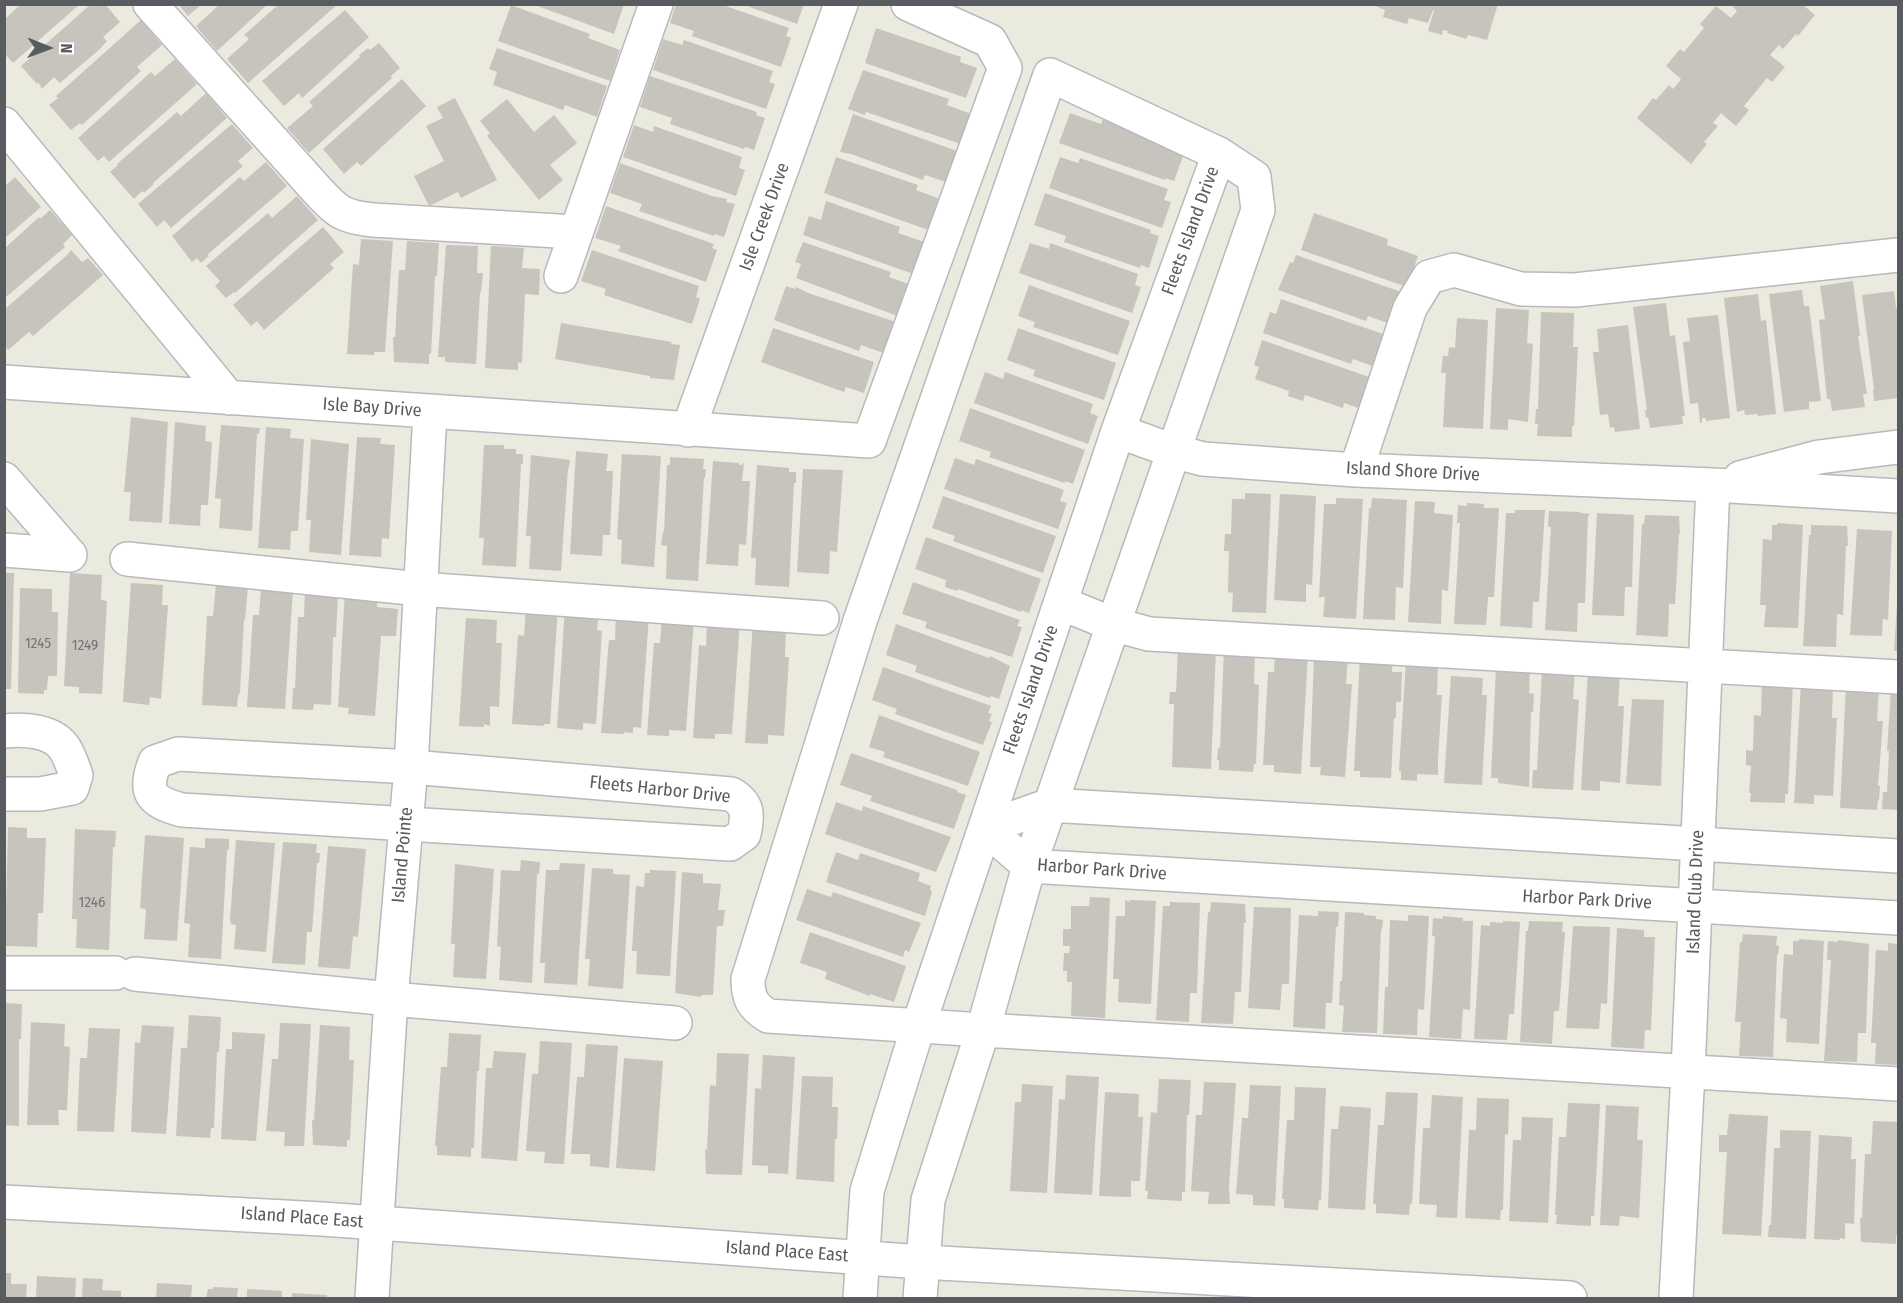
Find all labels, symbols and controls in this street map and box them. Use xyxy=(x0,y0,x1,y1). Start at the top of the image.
north arrow xyxy=(18,18,78,78)
text: N xyxy=(57,43,76,53)
street label: Isle Creek Drive xyxy=(735,160,795,274)
street label: Fleets Island Drive xyxy=(1158,164,1224,298)
street label: Isle Bay Drive xyxy=(322,394,422,422)
street label: Island Shore Drive xyxy=(1345,458,1481,486)
street label: Fleets Island Drive xyxy=(999,623,1063,757)
house number: 1245 xyxy=(25,635,51,653)
house number: 1249 xyxy=(72,637,98,655)
street label: Fleets Harbor Drive xyxy=(588,772,732,808)
street label: Island Pointe xyxy=(388,806,418,904)
street label: Island Club Drive xyxy=(1683,830,1709,954)
street label: Harbor Park Drive xyxy=(1036,855,1168,885)
street label: Harbor Park Drive xyxy=(1522,886,1652,914)
house number: 1246 xyxy=(79,894,105,912)
street label: Island Place East xyxy=(240,1203,364,1233)
street label: Island Place East xyxy=(725,1237,849,1267)

